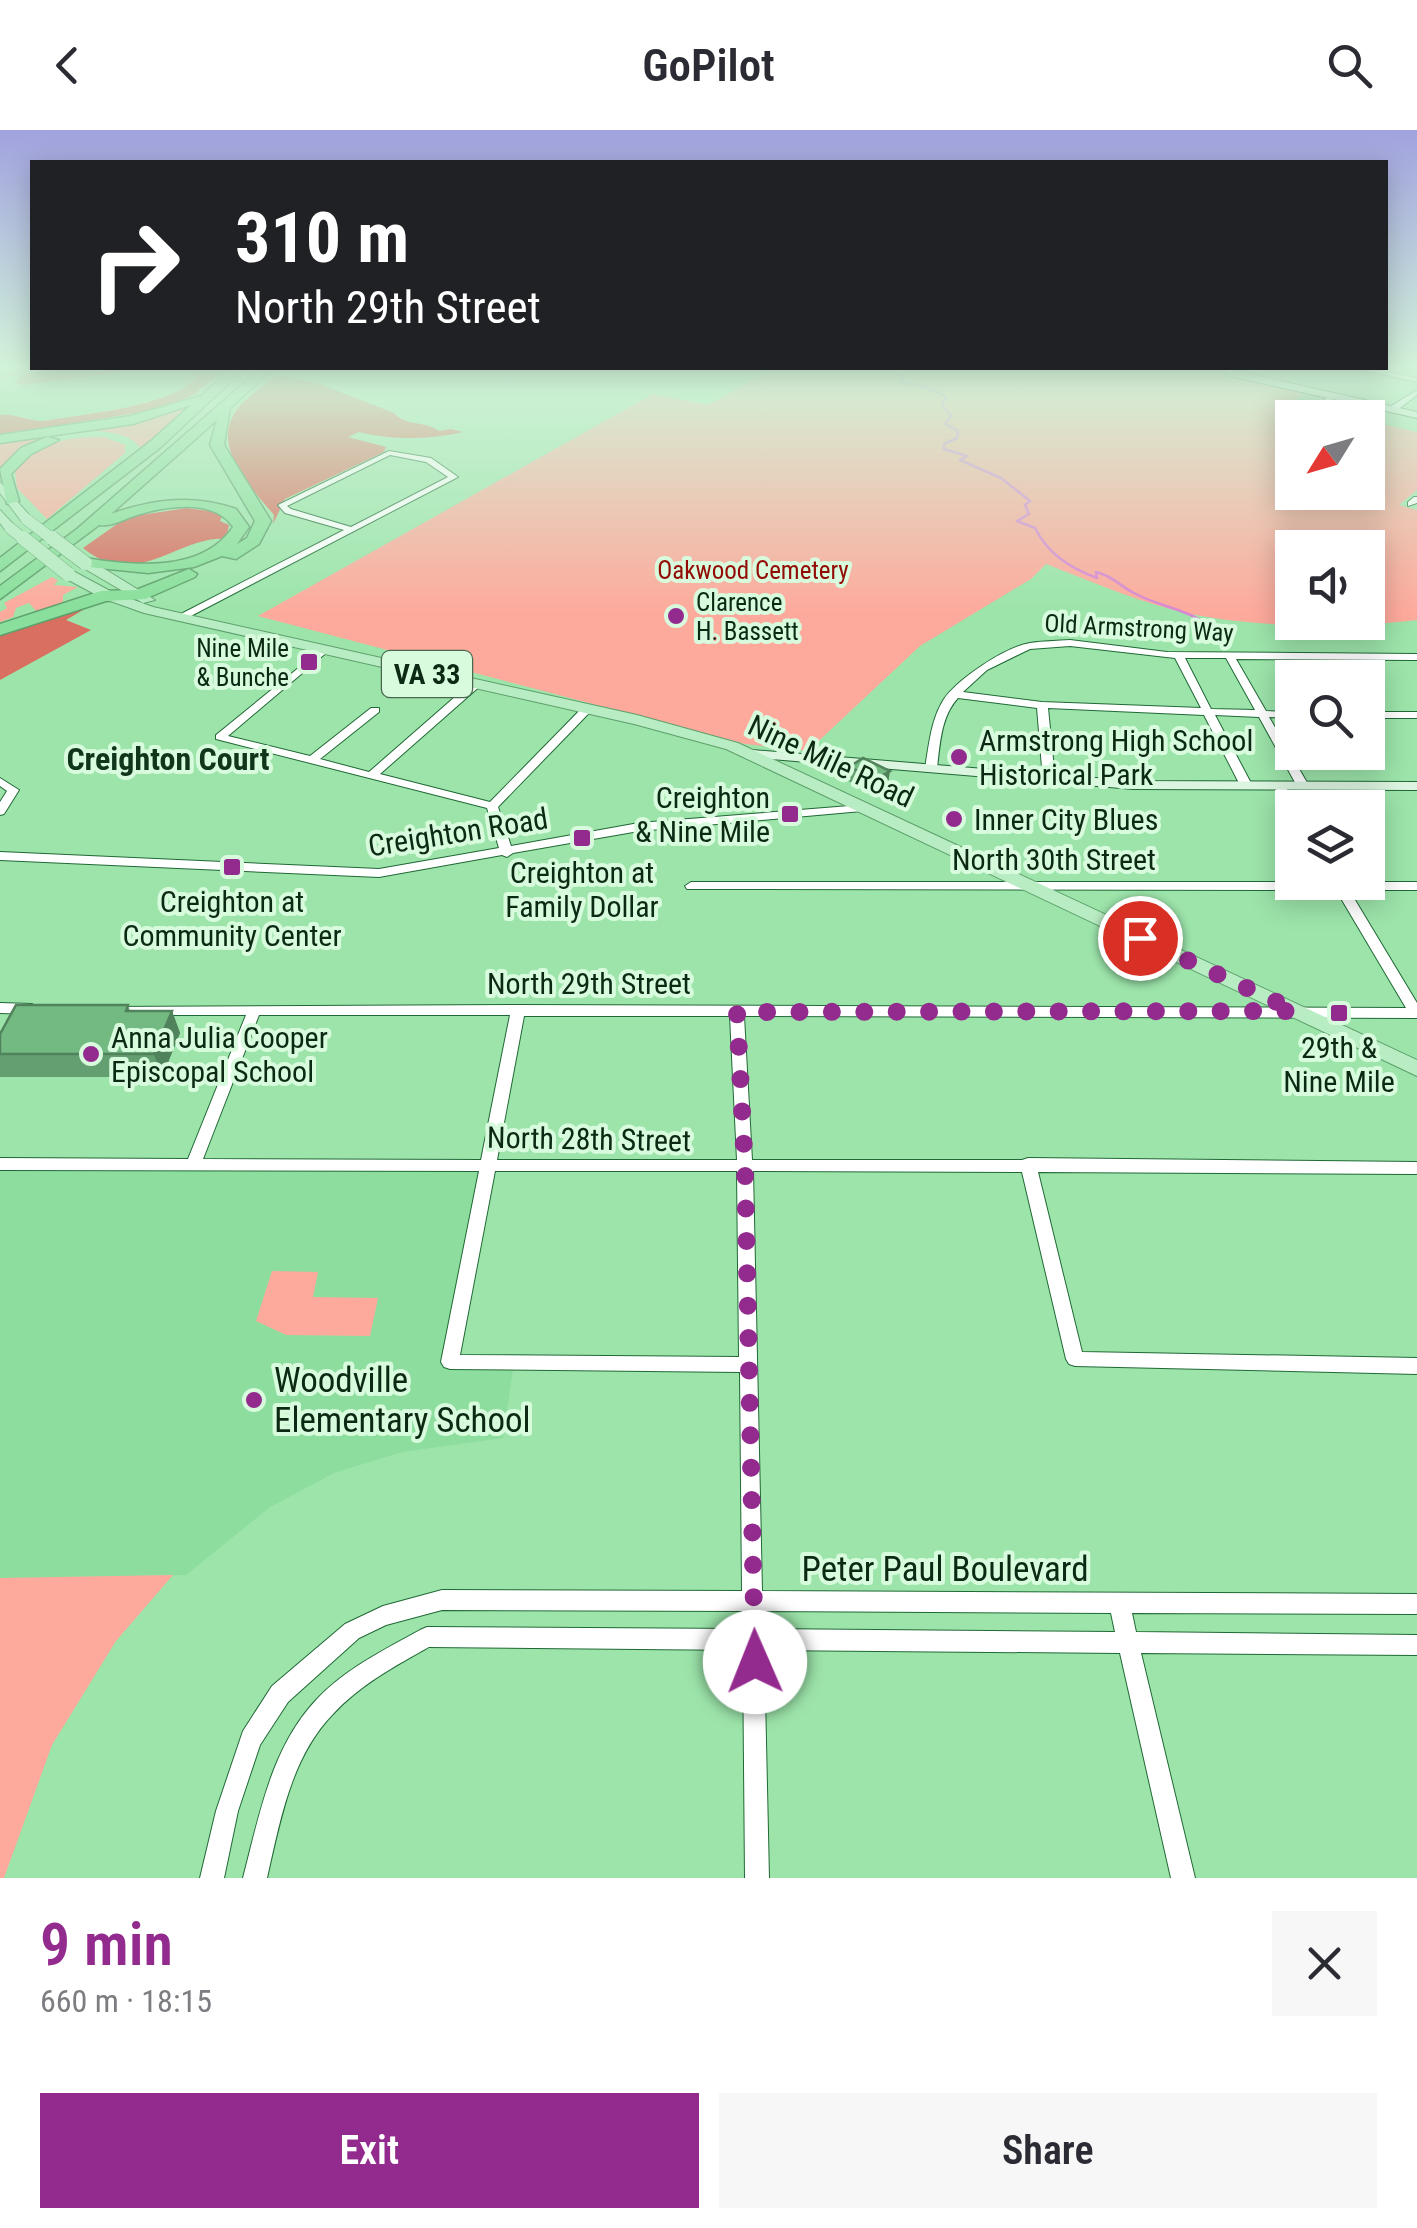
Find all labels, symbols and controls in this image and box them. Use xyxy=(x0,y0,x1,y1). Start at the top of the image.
icon: back xyxy=(40,38,95,93)
icon: search xyxy=(1322,38,1377,93)
text: GoPilot xyxy=(642,39,775,92)
text: 310 m xyxy=(235,197,409,279)
icon: right xyxy=(70,200,200,330)
text: North 29th Street xyxy=(235,281,541,334)
north arrow xyxy=(1275,400,1385,510)
map controls xyxy=(1275,400,1385,900)
button: sound xyxy=(1275,530,1385,640)
park label: Oakwood Cemetery xyxy=(657,556,849,585)
place label: Clarence H. Bassett xyxy=(696,588,799,646)
marker: Clarence H. Bassett xyxy=(665,605,687,627)
street label: Old Armstrong Way xyxy=(1044,609,1234,647)
place label: Nine Mile & Bunche xyxy=(196,634,289,692)
marker: Nine Mile & Bunche xyxy=(298,651,320,673)
road number: VA 33 xyxy=(382,651,472,697)
button: search xyxy=(1275,660,1385,770)
street label: Nine Mile Road xyxy=(743,707,919,815)
place label: Armstrong High School Historical Park xyxy=(979,723,1253,792)
district label: Creighton Court xyxy=(66,740,270,778)
marker: Armstrong High School Historical Park xyxy=(948,746,970,768)
place label: Creighton & Nine Mile xyxy=(635,780,770,849)
button: layers xyxy=(1275,790,1385,900)
street label: Creighton Road xyxy=(366,801,550,863)
place label: Inner City Blues xyxy=(974,802,1158,837)
marker: Creighton & Nine Mile xyxy=(779,803,801,825)
marker: Inner City Blues xyxy=(943,808,965,830)
marker: Creighton at Family Dollar xyxy=(571,827,593,849)
street label: North 30th Street xyxy=(952,842,1156,877)
place label: Creighton at Family Dollar xyxy=(505,855,659,924)
marker: Creighton at Community Center xyxy=(221,856,243,878)
place label: Creighton at Community Center xyxy=(122,884,342,953)
pin xyxy=(1098,896,1183,981)
icon: arrive xyxy=(1113,911,1168,966)
street label: North 29th Street xyxy=(487,966,691,1001)
marker: 29th & Nine Mile xyxy=(1328,1002,1350,1024)
place label: Anna Julia Cooper Episcopal School xyxy=(111,1020,328,1089)
place label: 29th & Nine Mile xyxy=(1283,1030,1395,1099)
marker: Anna Julia Cooper Episcopal School xyxy=(80,1043,102,1065)
street label: North 28th Street xyxy=(487,1120,691,1158)
place label: Woodville Elementary School xyxy=(274,1360,531,1441)
marker: Woodville Elementary School xyxy=(243,1389,265,1411)
street label: Peter Paul Boulevard xyxy=(802,1549,1089,1590)
position arrow xyxy=(703,1610,807,1714)
text: 9 min xyxy=(40,1909,173,1980)
button: close xyxy=(1272,1911,1377,2016)
text: 660 m · 18:15 xyxy=(40,1982,212,2020)
button: Exit xyxy=(40,2093,699,2208)
button: Share xyxy=(719,2093,1377,2208)

